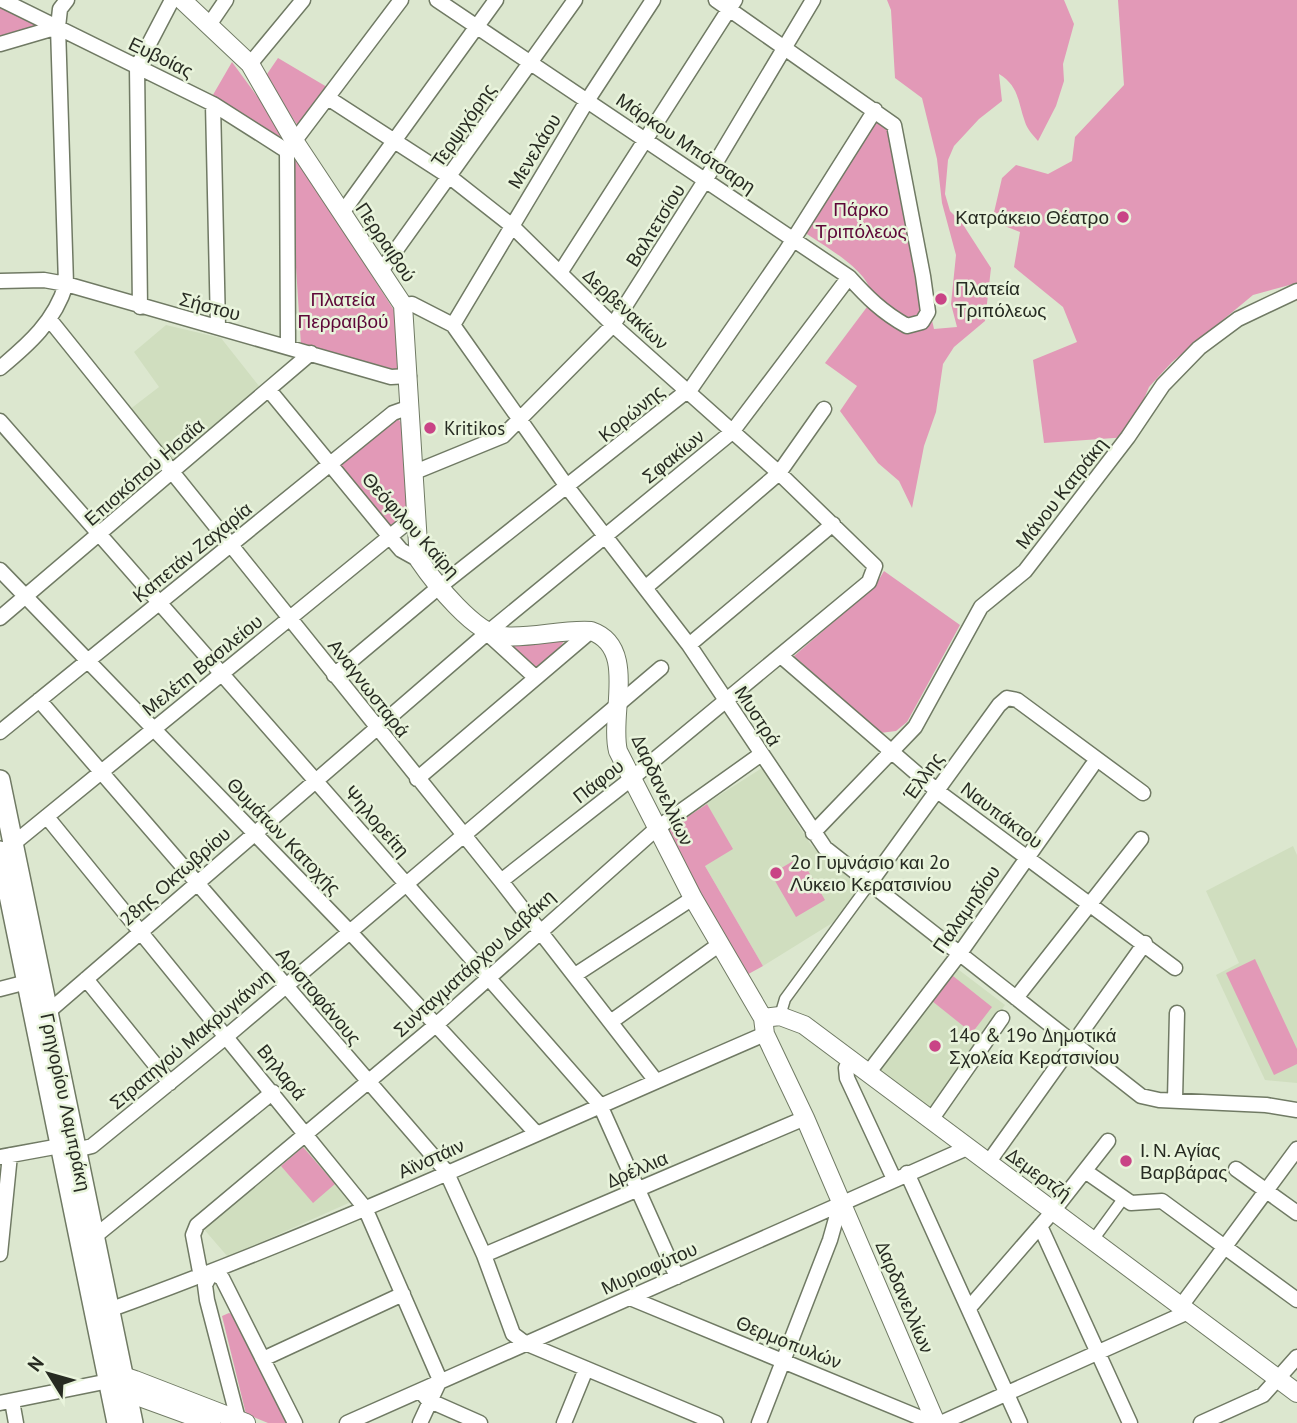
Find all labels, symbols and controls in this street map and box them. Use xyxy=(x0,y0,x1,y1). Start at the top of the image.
street label: Ευβοίας xyxy=(125,31,197,83)
street label: Τερψιχόρης xyxy=(425,78,501,172)
street label: Μάρκου Μπότσαρη xyxy=(612,87,760,199)
street label: Μενελάου xyxy=(502,109,566,193)
street label: Βαλτετσίου xyxy=(620,179,690,271)
park label: Πάρκο Τριπόλεως xyxy=(815,197,907,243)
street label: Περραιβού xyxy=(351,198,421,286)
place label: Κατράκειο Θέατρο xyxy=(955,205,1109,229)
marker: Κατράκειο Θέατρο xyxy=(1115,209,1131,225)
street label: Δερβενακίων xyxy=(578,263,674,355)
place label: Πλατεία Τριπόλεως xyxy=(955,276,1046,322)
street label: Σήστου xyxy=(177,286,243,326)
park label: Πλατεία Περραιβού xyxy=(298,287,388,333)
marker: Πλατεία Τριπόλεως xyxy=(933,291,949,307)
street label: Κορώνης xyxy=(593,379,669,447)
street label: Επισκόπου Ησαΐα xyxy=(79,413,209,531)
place label: Kritikos xyxy=(444,416,505,440)
marker: Kritikos xyxy=(422,420,438,436)
street label: Σφακίων xyxy=(637,424,709,488)
street label: Μάνου Κατράκη xyxy=(1010,432,1112,554)
street label: Θεόφιλου Καϊρη xyxy=(357,467,465,583)
street label: Καπετάν Ζαχαρία xyxy=(128,497,256,607)
street label: Μελέτη Βασιλείου xyxy=(137,609,267,721)
street label: Αναγνωσταρά xyxy=(323,634,415,742)
street label: Μυστρά xyxy=(730,681,786,751)
street label: Δαρδανελλίων xyxy=(627,731,699,849)
street label: Έλλης xyxy=(897,747,948,806)
street label: Πάφου xyxy=(568,754,628,808)
street label: Θυμάτων Κατοχής xyxy=(222,772,346,900)
street label: Ναυπάκτου xyxy=(956,776,1048,854)
street label: Ψηλορείτη xyxy=(339,780,415,862)
street label: 28ης Οκτωβρίου xyxy=(115,821,235,931)
place label: 2ο Γυμνάσιο και 2ο Λύκειο Κερατσινίου xyxy=(790,850,952,896)
street label: Παλαμηδίου xyxy=(927,860,1005,958)
marker: 2ο Γυμνάσιο και 2ο Λύκειο Κερατσινίου xyxy=(768,865,784,881)
street label: Συνταγματάρχου Δαβάκη xyxy=(388,884,560,1042)
street label: Αριστοφάνους xyxy=(271,942,367,1050)
street label: Στρατηγού Μακρυγιάννη xyxy=(105,964,277,1114)
street label: Γρηγορίου Λαμπράκη xyxy=(35,1011,97,1193)
place label: 14ο & 19ο Δημοτικά Σχολεία Κερατσινίου xyxy=(949,1023,1119,1069)
marker: 14ο & 19ο Δημοτικά Σχολεία Κερατσινίου xyxy=(927,1038,943,1054)
street label: Βηλαρά xyxy=(252,1039,312,1105)
street label: Αϊνστάιν xyxy=(394,1133,468,1183)
place label: Ι. Ν. Αγίας Βαρβάρας xyxy=(1140,1138,1227,1184)
street label: Δεμερτζή xyxy=(1002,1142,1076,1206)
street label: Δρέλλια xyxy=(603,1145,671,1193)
marker: Ι. Ν. Αγίας Βαρβάρας xyxy=(1118,1153,1134,1169)
street label: Μυριοφύτου xyxy=(597,1236,701,1300)
street label: Δαρδανελλίων xyxy=(871,1237,939,1357)
street label: Θερμοπυλών xyxy=(733,1310,845,1374)
north arrow xyxy=(14,1339,84,1409)
text: N xyxy=(22,1352,49,1376)

